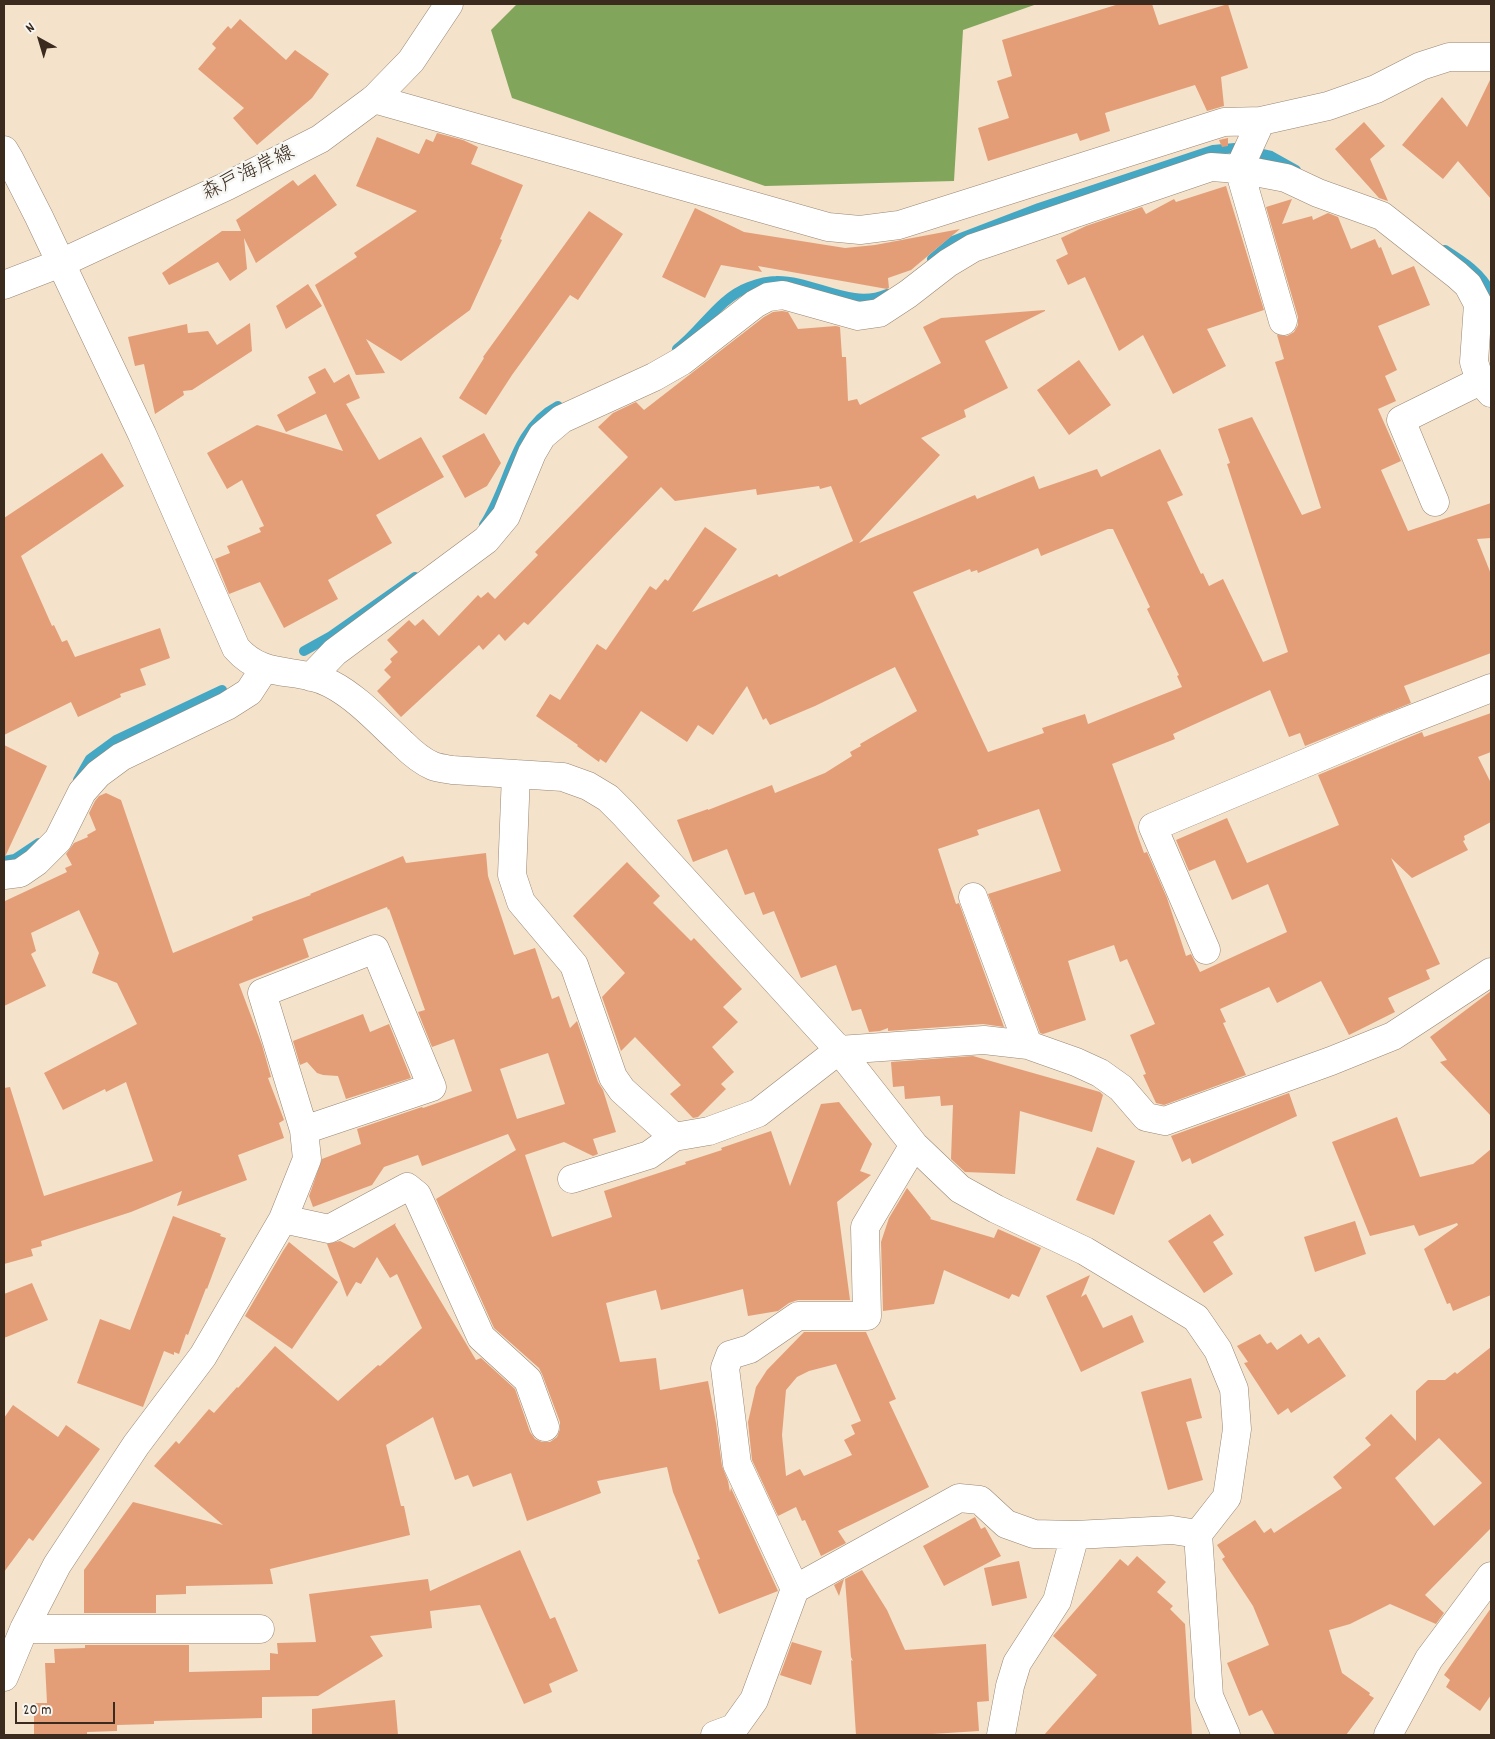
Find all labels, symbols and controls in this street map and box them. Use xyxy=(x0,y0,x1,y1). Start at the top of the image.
north arrow xyxy=(15,15,65,65)
text: N xyxy=(22,18,40,38)
street label: 森戸海岸線 xyxy=(199,142,299,208)
scale bar xyxy=(18,1692,118,1724)
text: 20 m xyxy=(23,1700,51,1722)

